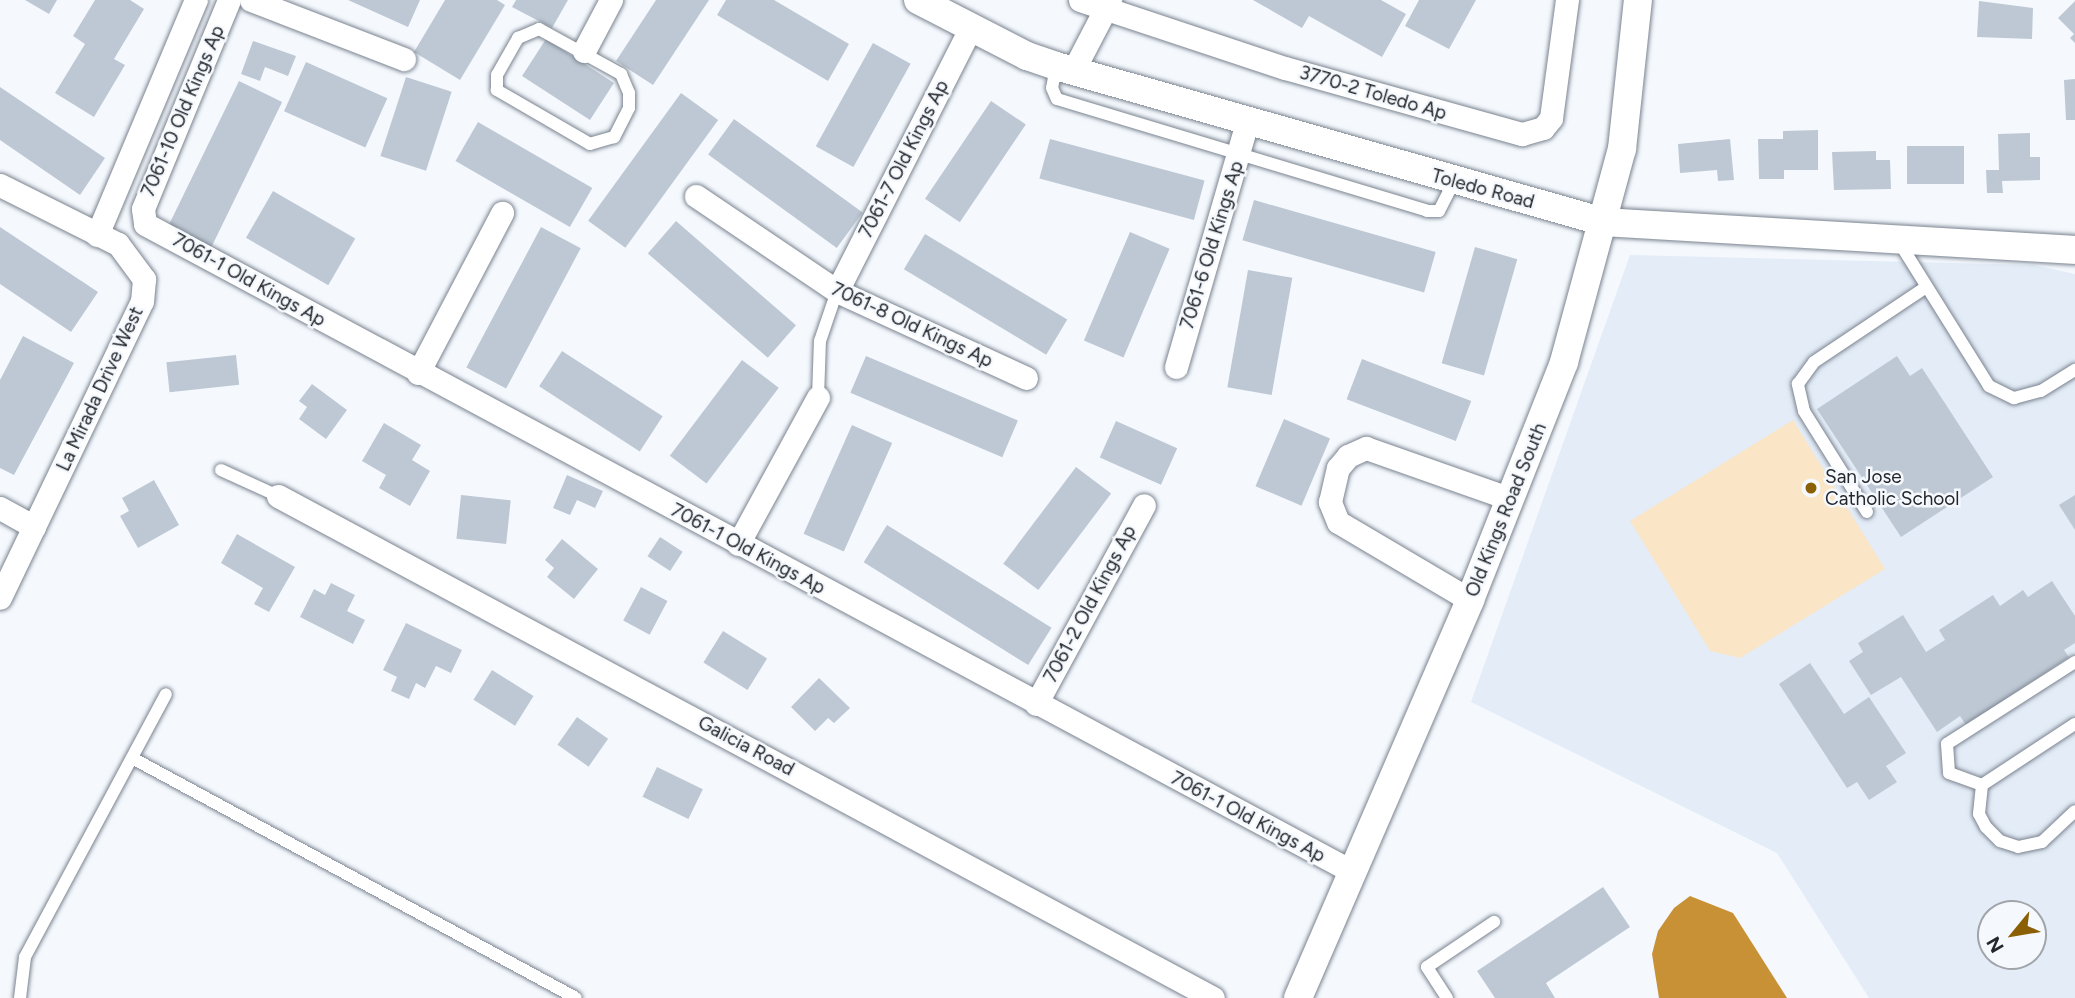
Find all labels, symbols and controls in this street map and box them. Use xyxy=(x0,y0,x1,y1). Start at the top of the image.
street label: 7061-10 Old Kings Ap xyxy=(137,22,229,200)
street label: 3770-2 Toledo Ap xyxy=(1297,61,1449,125)
street label: 7061-7 Old Kings Ap xyxy=(854,76,954,242)
street label: 7061-6 Old Kings Ap xyxy=(1176,158,1248,332)
street label: Toledo Road xyxy=(1429,164,1537,214)
street label: 7061-1 Old Kings Ap xyxy=(168,228,330,332)
street label: 7061-8 Old Kings Ap xyxy=(828,278,996,372)
street label: La Mirada Drive West xyxy=(52,303,148,475)
street label: Old Kings Road South xyxy=(1461,420,1551,600)
place label: San Jose Catholic School xyxy=(1825,466,1960,510)
marker: San Jose Catholic School xyxy=(1803,480,1819,496)
street label: 7061-1 Old Kings Ap xyxy=(667,499,829,599)
street label: 7061-2 Old Kings Ap xyxy=(1039,522,1141,686)
street label: Galicia Road xyxy=(694,711,798,781)
street label: 7061-1 Old Kings Ap xyxy=(1167,767,1329,867)
north arrow xyxy=(1977,900,2047,970)
text: N xyxy=(1981,933,2009,957)

